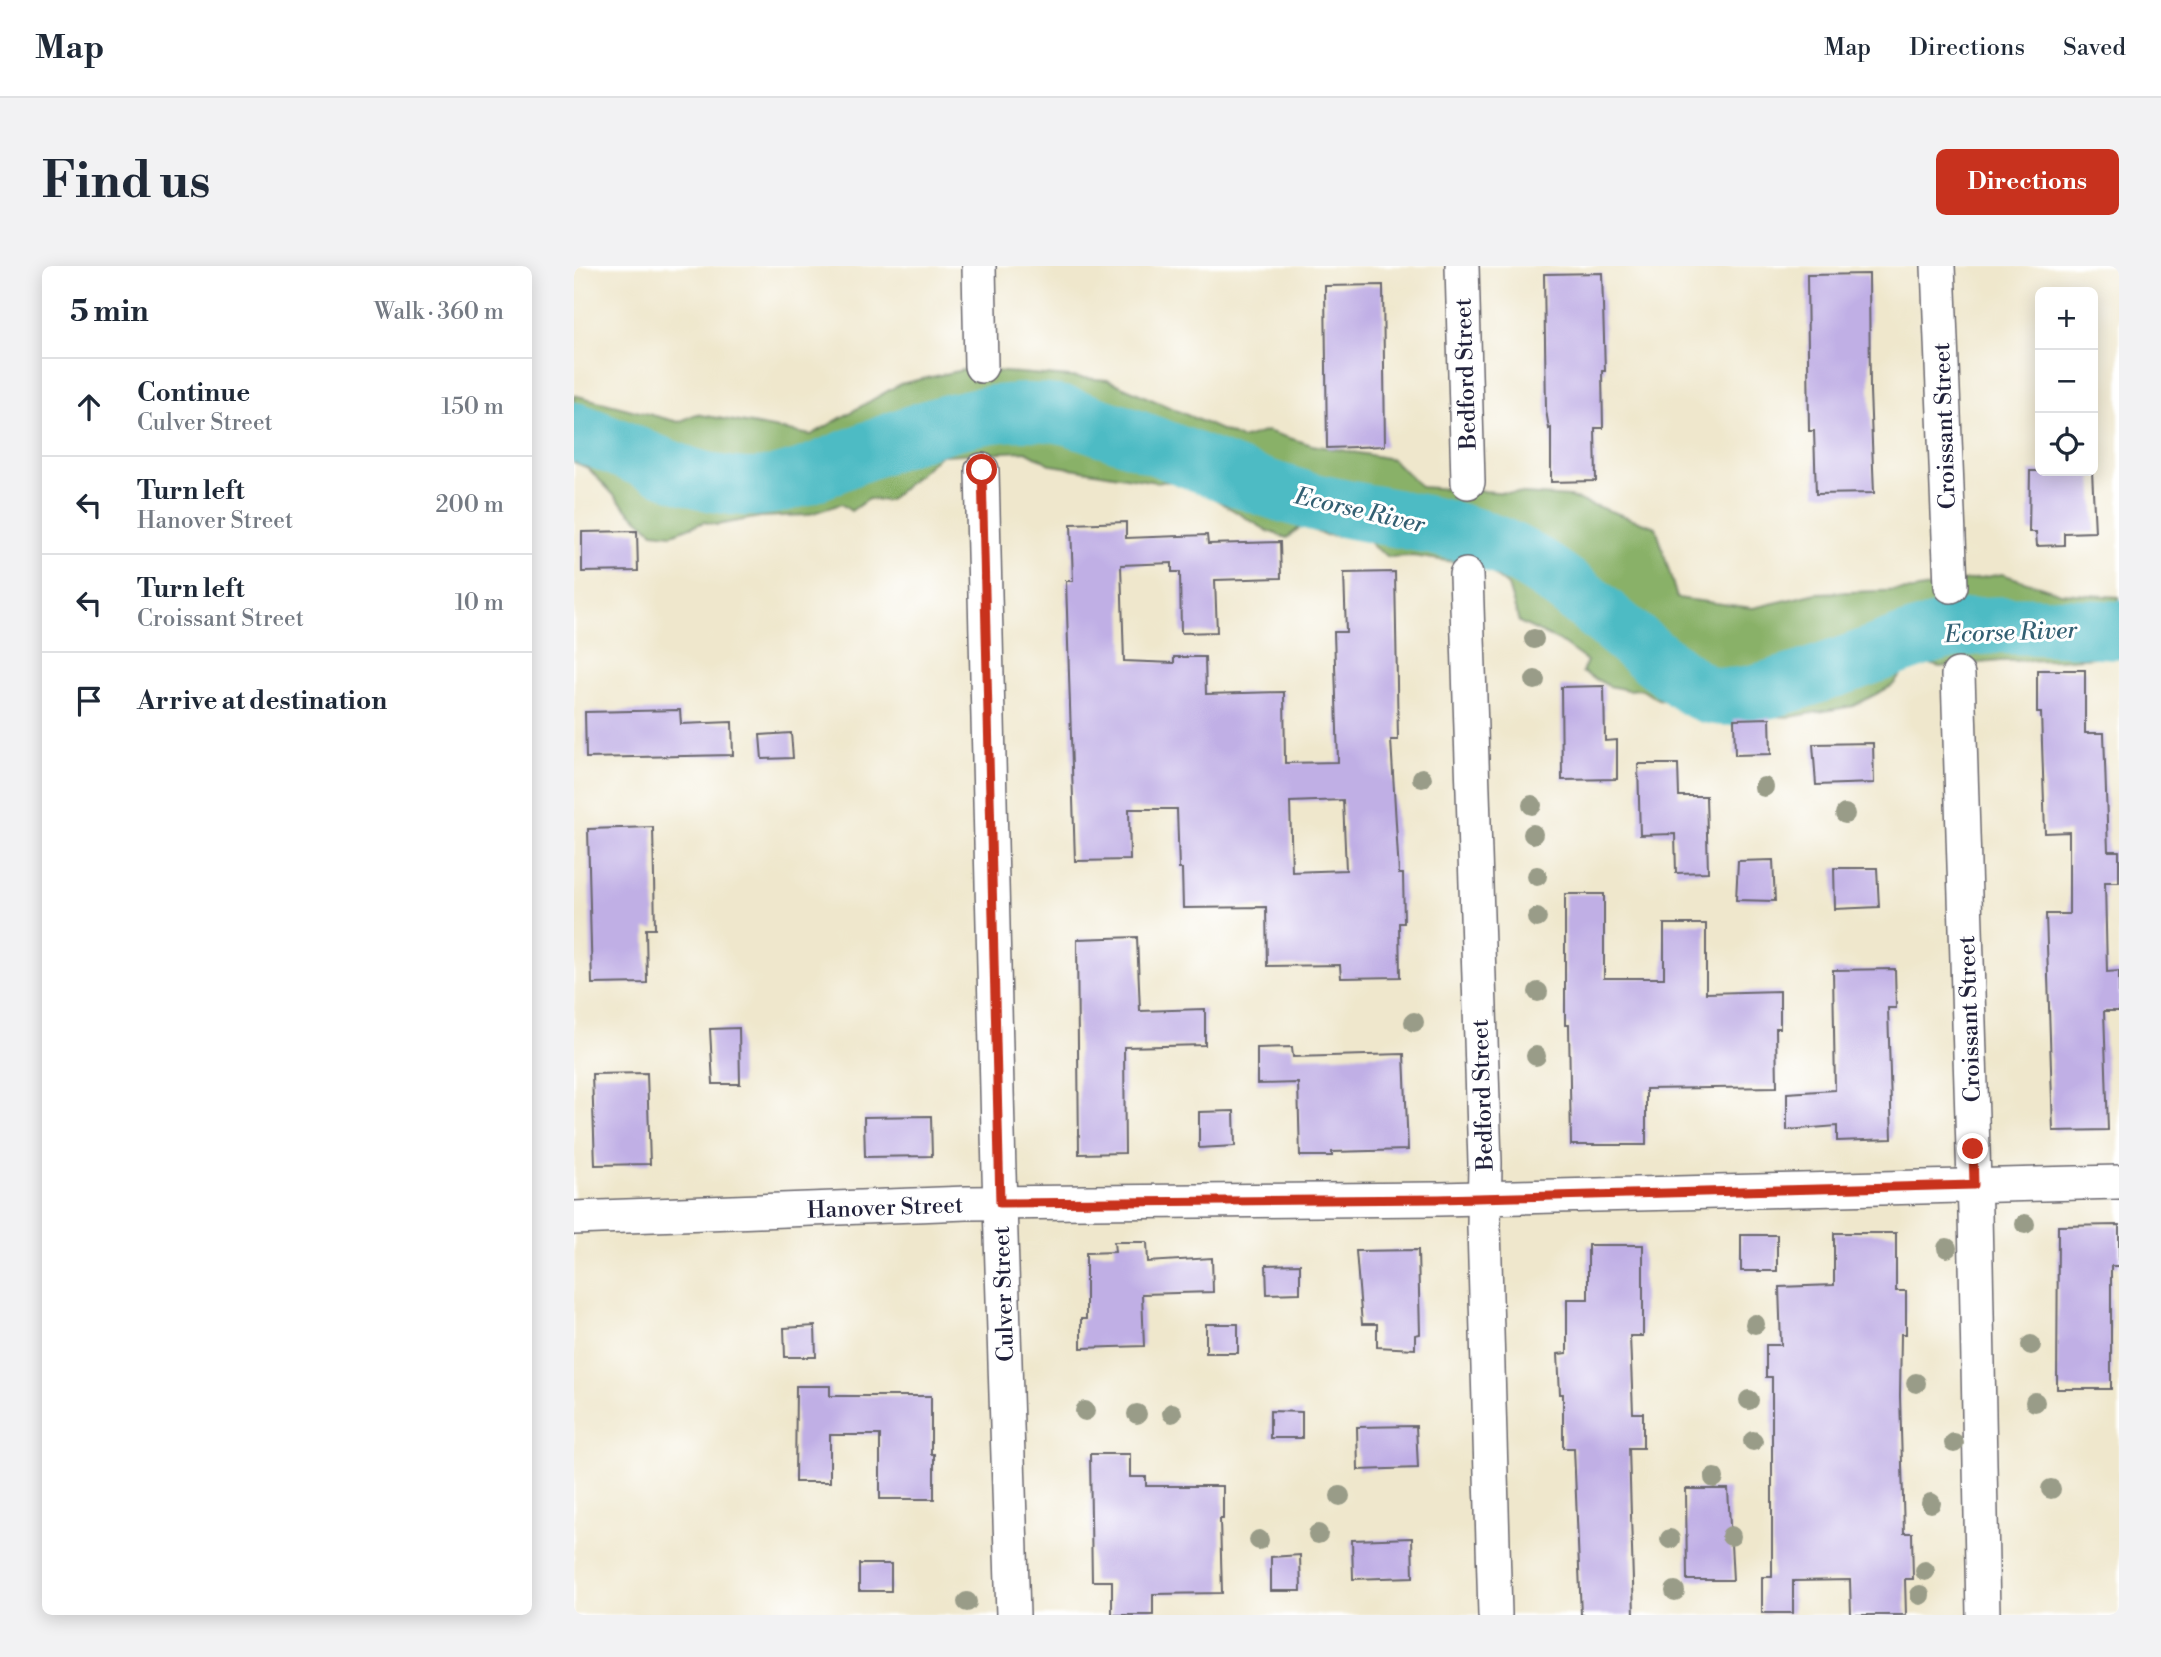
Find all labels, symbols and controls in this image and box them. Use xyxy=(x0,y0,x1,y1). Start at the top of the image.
text: Map xyxy=(35,28,104,69)
text: Map xyxy=(1824,33,1871,63)
text: Directions xyxy=(1909,33,2025,63)
text: Saved xyxy=(2063,33,2126,63)
button: Directions xyxy=(1936,149,2119,215)
text: Find us xyxy=(42,152,211,213)
map controls xyxy=(2035,287,2098,476)
button: + xyxy=(2035,287,2098,350)
text: 5 min xyxy=(70,293,149,331)
text: Walk · 360 m xyxy=(374,298,504,326)
street label: Bedford Street xyxy=(1449,298,1483,451)
street label: Croissant Street xyxy=(1928,342,1962,510)
button: − xyxy=(2035,350,2098,413)
text: Continue xyxy=(137,377,250,409)
icon: ahead xyxy=(70,388,108,426)
text: 150 m xyxy=(441,393,504,421)
text: Culver Street xyxy=(137,409,273,437)
button: locate xyxy=(2035,413,2098,476)
route start xyxy=(966,454,997,485)
text: Turn left xyxy=(137,475,245,507)
water label: Ecorse River xyxy=(1291,481,1428,541)
icon: left xyxy=(70,486,108,524)
text: 200 m xyxy=(436,491,504,519)
text: Hanover Street xyxy=(137,507,293,535)
text: Turn left xyxy=(137,573,245,605)
icon: left xyxy=(70,584,108,622)
text: 10 m xyxy=(455,589,504,617)
text: Croissant Street xyxy=(137,605,304,633)
water label: Ecorse River xyxy=(1943,616,2079,650)
icon: arrive xyxy=(70,682,108,720)
text: Arrive at destination xyxy=(137,685,387,717)
street label: Croissant Street xyxy=(1953,935,1987,1103)
street label: Bedford Street xyxy=(1466,1019,1500,1172)
route end xyxy=(1957,1133,1988,1164)
street label: Hanover Street xyxy=(807,1191,964,1225)
street label: Culver Street xyxy=(988,1226,1020,1362)

